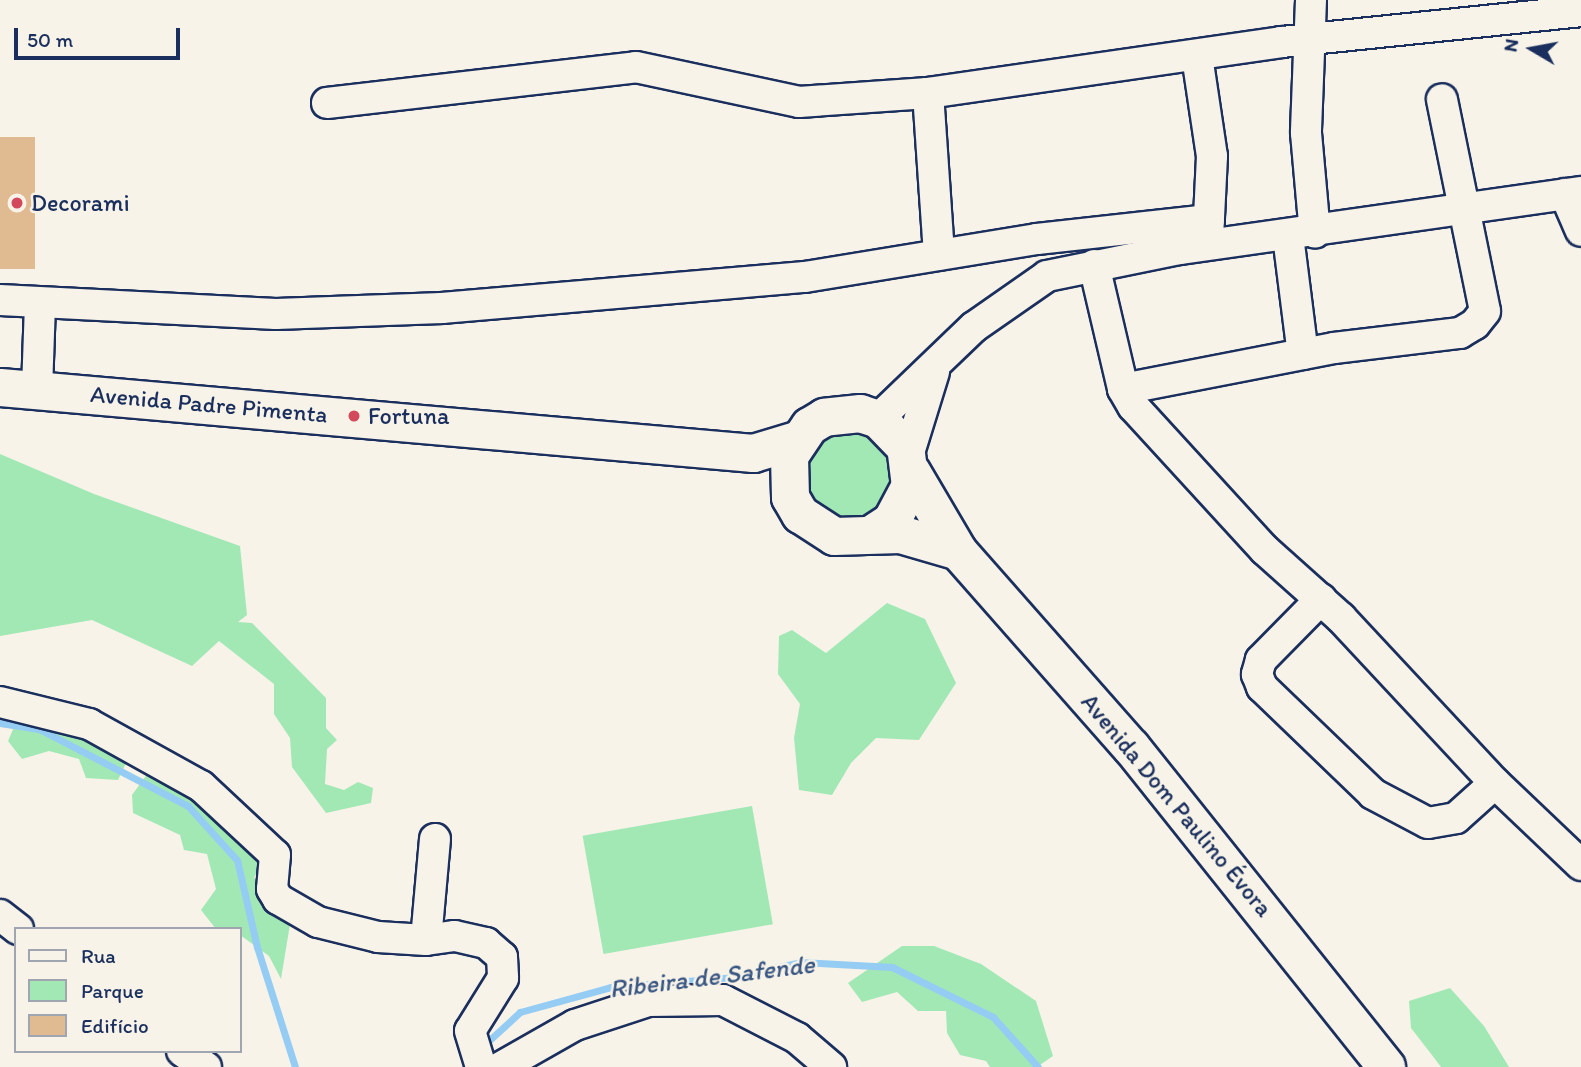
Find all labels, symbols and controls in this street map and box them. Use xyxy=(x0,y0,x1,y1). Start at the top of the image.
scale bar xyxy=(18,14,184,58)
north arrow xyxy=(1497,14,1567,84)
text: 50 m xyxy=(27,27,73,52)
text: N xyxy=(1498,37,1523,54)
place label: Decorami xyxy=(31,189,130,217)
marker: Decorami xyxy=(9,195,25,211)
street label: Avenida Padre Pimenta xyxy=(89,379,329,429)
place label: Fortuna xyxy=(368,402,450,430)
marker: Fortuna xyxy=(346,408,362,424)
street label: Avenida Dom Paulino Évora xyxy=(1076,688,1278,922)
legend xyxy=(14,927,242,1053)
text: Rua xyxy=(81,943,116,968)
water label: Ribeira de Safende xyxy=(607,949,817,1005)
text: Parque xyxy=(81,978,144,1003)
text: Edifício xyxy=(81,1013,149,1038)

